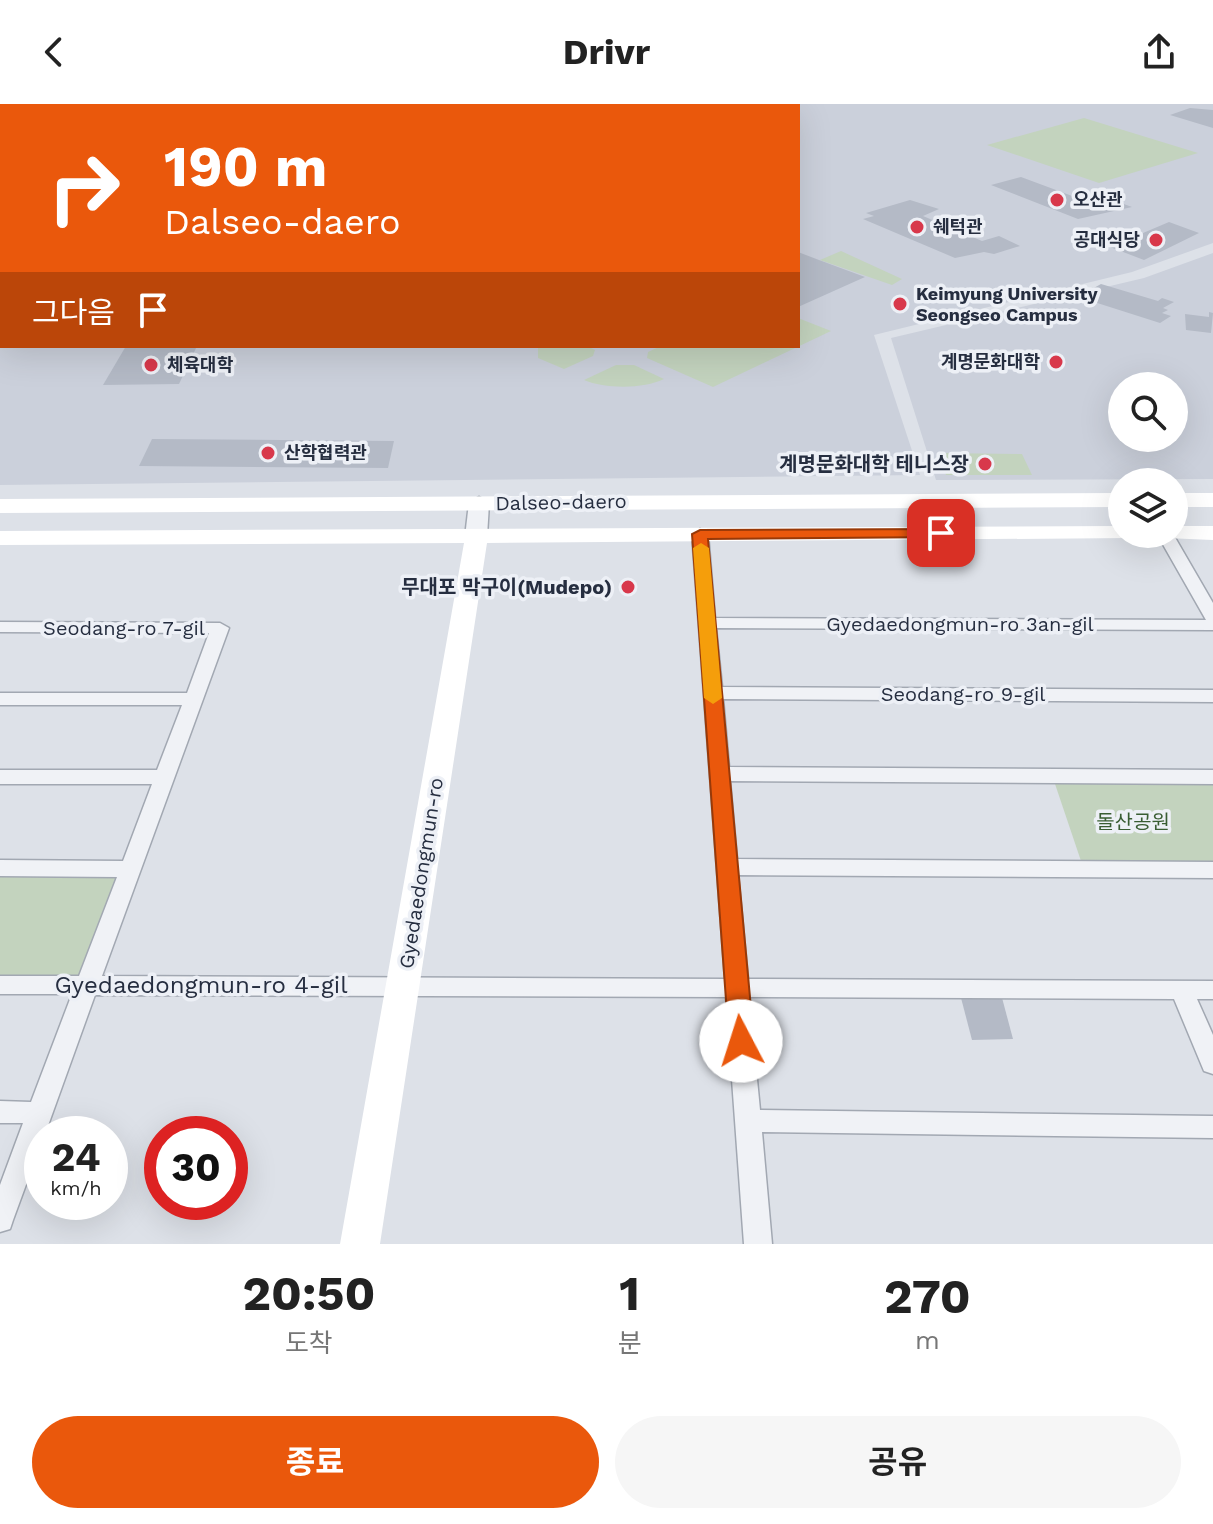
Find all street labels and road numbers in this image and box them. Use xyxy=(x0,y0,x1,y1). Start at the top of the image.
street label: Dalseo-daero xyxy=(495,489,627,515)
street label: Gyedaedongmun-ro 3an-gil xyxy=(826,612,1094,636)
street label: Seodang-ro 7-gil xyxy=(43,616,205,640)
street label: Seodang-ro 9-gil xyxy=(881,682,1045,706)
street label: Gyedaedongmun-ro xyxy=(394,776,448,970)
street label: Gyedaedongmun-ro 4-gil xyxy=(54,971,348,999)

